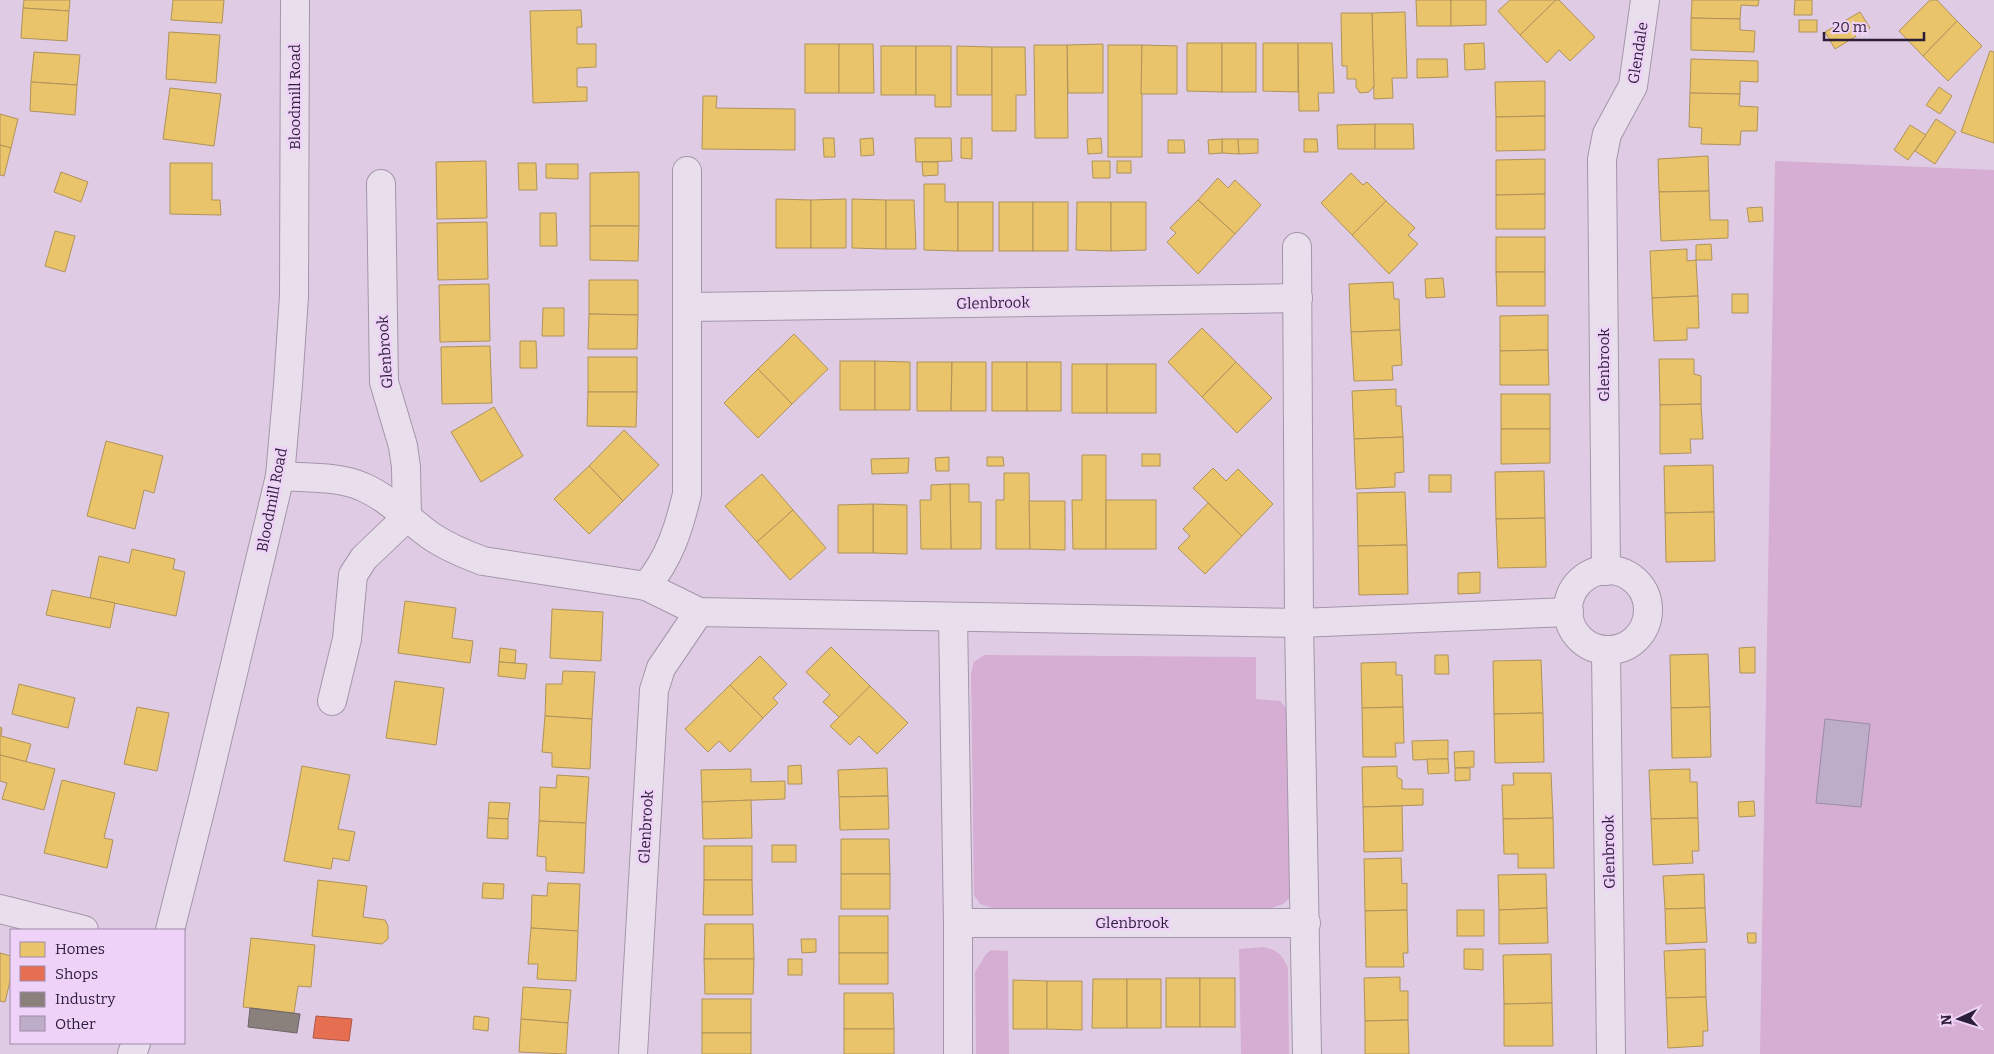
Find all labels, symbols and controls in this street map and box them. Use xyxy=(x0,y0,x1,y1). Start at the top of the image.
scale bar xyxy=(1824,10,1924,42)
text: 20 m xyxy=(1832,18,1868,36)
street label: Glendale xyxy=(1624,21,1652,85)
street label: Bloodmill Road xyxy=(286,44,304,150)
street label: Glenbrook xyxy=(956,293,1030,313)
street label: Glenbrook xyxy=(373,314,397,389)
street label: Glenbrook xyxy=(1595,328,1613,402)
street label: Bloodmill Road xyxy=(253,446,291,554)
street label: Glenbrook xyxy=(635,789,657,864)
street label: Glenbrook xyxy=(1599,815,1619,889)
street label: Glenbrook xyxy=(1095,914,1169,932)
legend xyxy=(10,929,185,1044)
text: Homes xyxy=(55,940,105,958)
text: Shops xyxy=(55,965,98,983)
text: Industry xyxy=(55,990,115,1008)
north arrow xyxy=(1934,994,1984,1044)
text: N xyxy=(1938,1014,1955,1026)
text: Other xyxy=(55,1015,96,1033)

